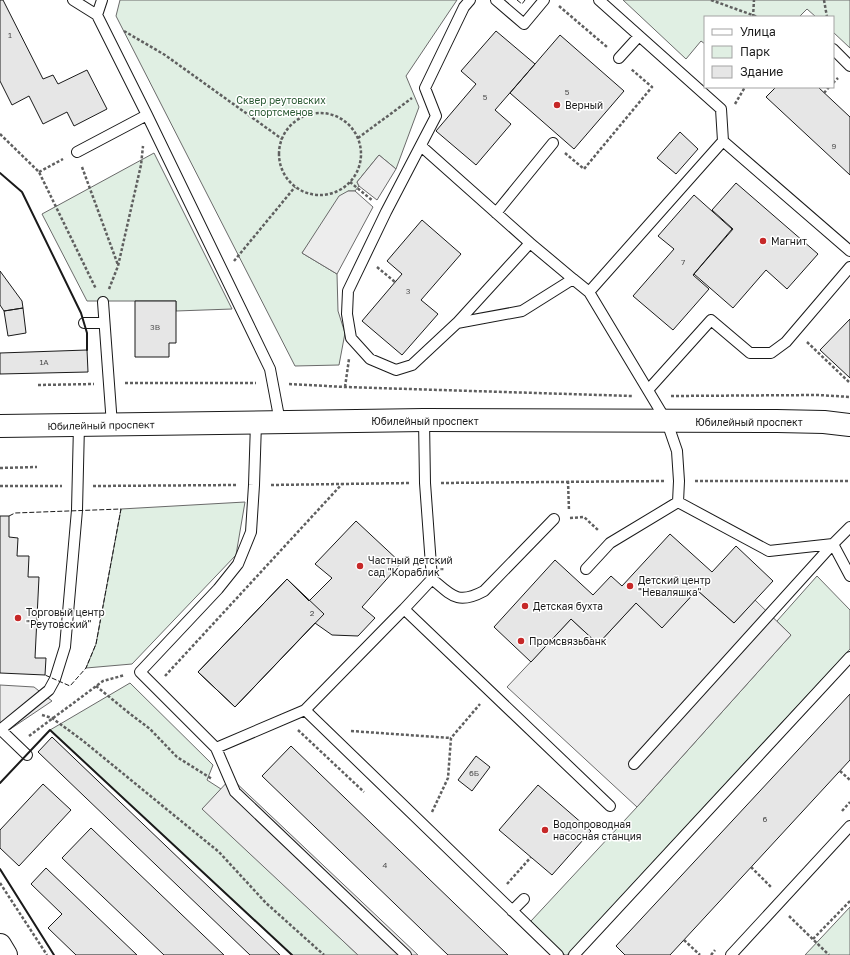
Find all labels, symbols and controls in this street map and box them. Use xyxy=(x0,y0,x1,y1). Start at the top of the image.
legend xyxy=(704,16,834,88)
text: Улица xyxy=(740,24,776,39)
house number: 1 xyxy=(8,30,12,40)
text: Парк xyxy=(740,44,770,59)
text: Здание xyxy=(740,64,783,79)
house number: 5 xyxy=(565,87,570,97)
house number: 5 xyxy=(483,92,488,102)
park label: Сквер реутовских спортсменов xyxy=(236,94,326,118)
place label: Верный xyxy=(565,99,603,111)
marker: Верный xyxy=(552,100,562,110)
house number: 9 xyxy=(832,141,837,151)
place label: Магнит xyxy=(771,235,807,247)
marker: Магнит xyxy=(758,236,768,246)
house number: 7 xyxy=(681,257,685,267)
house number: 3 xyxy=(406,286,411,296)
house number: 3В xyxy=(150,322,160,332)
house number: 1А xyxy=(39,357,49,367)
street label: Юбилейный проспект xyxy=(371,415,479,427)
street label: Юбилейный проспект xyxy=(695,416,803,428)
street label: Юбилейный проспект xyxy=(47,418,155,432)
place label: Частный детский сад "Кораблик" xyxy=(368,554,453,578)
marker: Частный детский сад "Кораблик" xyxy=(355,561,365,571)
place label: Детский центр "Неваляшка" xyxy=(638,574,711,598)
marker: Детский центр "Неваляшка" xyxy=(625,581,635,591)
place label: Детская бухта xyxy=(533,600,603,612)
marker: Детская бухта xyxy=(520,601,530,611)
place label: Торговый центр "Реутовский" xyxy=(26,606,105,630)
house number: 2 xyxy=(310,608,315,618)
marker: Торговый центр "Реутовский" xyxy=(13,613,23,623)
place label: Промсвязьбанк xyxy=(529,635,607,647)
marker: Промсвязьбанк xyxy=(516,636,526,646)
house number: 6Б xyxy=(469,768,479,778)
house number: 6 xyxy=(763,814,768,824)
place label: Водопроводная насосная станция xyxy=(553,818,642,842)
marker: Водопроводная насосная станция xyxy=(540,825,550,835)
house number: 4 xyxy=(383,860,388,870)

